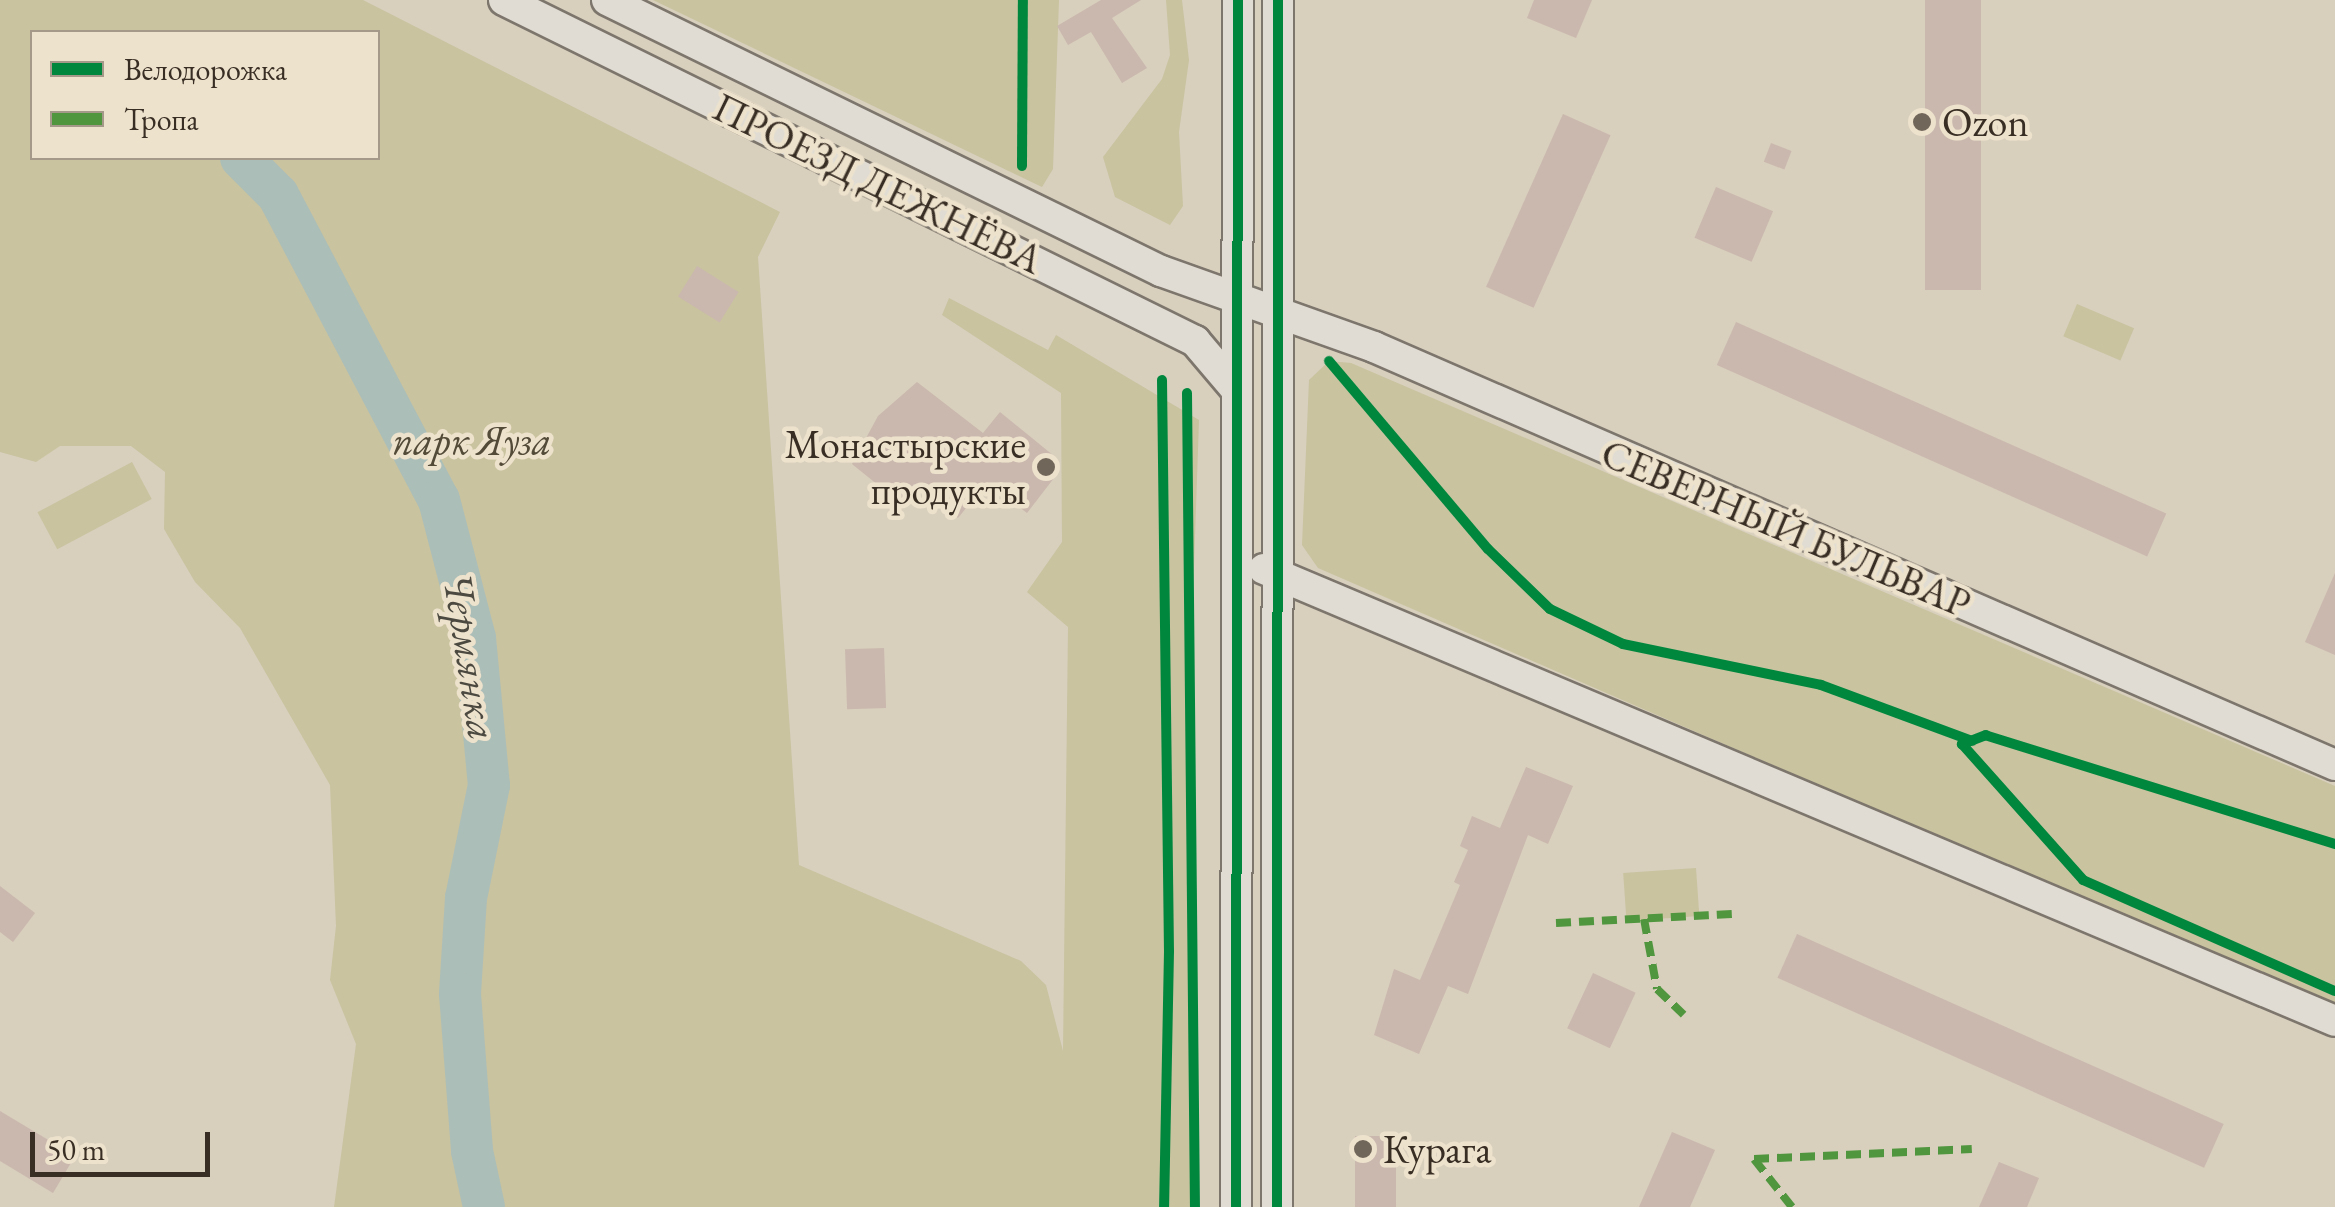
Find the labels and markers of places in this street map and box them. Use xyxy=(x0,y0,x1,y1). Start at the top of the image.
place label: Ozon xyxy=(1942,98,2029,146)
marker: Ozon xyxy=(1911,111,1933,133)
place label: Монастырские продукты xyxy=(785,420,1026,514)
marker: Монастырские продукты xyxy=(1035,456,1057,478)
place label: Курага xyxy=(1383,1125,1491,1173)
marker: Курага xyxy=(1352,1138,1374,1160)

